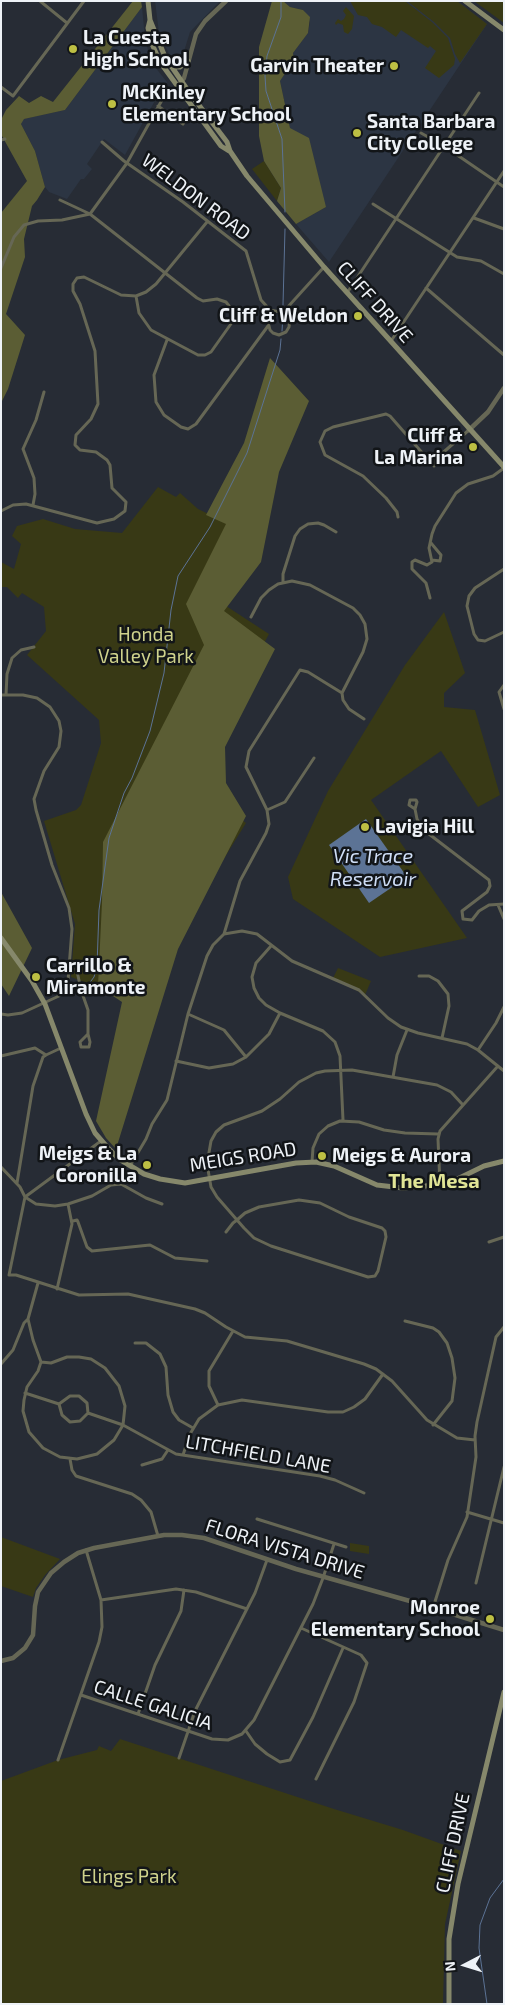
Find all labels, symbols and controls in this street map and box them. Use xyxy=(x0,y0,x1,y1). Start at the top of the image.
place label: La Cuesta High School xyxy=(83,27,189,71)
marker: La Cuesta High School xyxy=(67,43,79,55)
place label: Garvin Theater xyxy=(250,55,384,77)
marker: Garvin Theater xyxy=(388,60,400,72)
place label: McKinley Elementary School xyxy=(122,82,291,126)
marker: McKinley Elementary School xyxy=(106,98,118,110)
place label: Santa Barbara City College xyxy=(367,111,495,155)
marker: Santa Barbara City College xyxy=(351,127,363,139)
street label: WELDON ROAD xyxy=(137,149,255,245)
street label: CLIFF DRIVE xyxy=(332,257,418,347)
place label: Cliff & Weldon xyxy=(219,305,348,327)
marker: Cliff & Weldon xyxy=(352,310,364,322)
place label: Cliff & La Marina xyxy=(374,425,463,469)
marker: Cliff & La Marina xyxy=(467,441,479,453)
park label: Honda Valley Park xyxy=(98,624,194,668)
place label: Lavigia Hill xyxy=(375,816,474,838)
marker: Lavigia Hill xyxy=(359,821,371,833)
water label: Vic Trace Reservoir xyxy=(330,844,416,891)
place label: Carrillo & Miramonte xyxy=(46,955,145,999)
marker: Carrillo & Miramonte xyxy=(30,971,42,983)
street label: MEIGS ROAD xyxy=(188,1137,298,1177)
place label: Meigs & La Coronilla xyxy=(39,1143,137,1187)
place label: Meigs & Aurora xyxy=(332,1145,471,1167)
marker: Meigs & Aurora xyxy=(316,1150,328,1162)
marker: Meigs & La Coronilla xyxy=(141,1159,153,1171)
district label: The Mesa xyxy=(388,1169,480,1193)
street label: LITCHFIELD LANE xyxy=(184,1430,332,1478)
street label: FLORA VISTA DRIVE xyxy=(203,1514,367,1584)
place label: Monroe Elementary School xyxy=(311,1597,480,1641)
marker: Monroe Elementary School xyxy=(484,1613,496,1625)
street label: CALLE GALICIA xyxy=(91,1675,215,1735)
street label: CLIFF DRIVE xyxy=(431,1791,475,1895)
park label: Elings Park xyxy=(81,1866,177,1888)
north arrow xyxy=(440,1940,490,1990)
text: N xyxy=(441,1961,458,1972)

